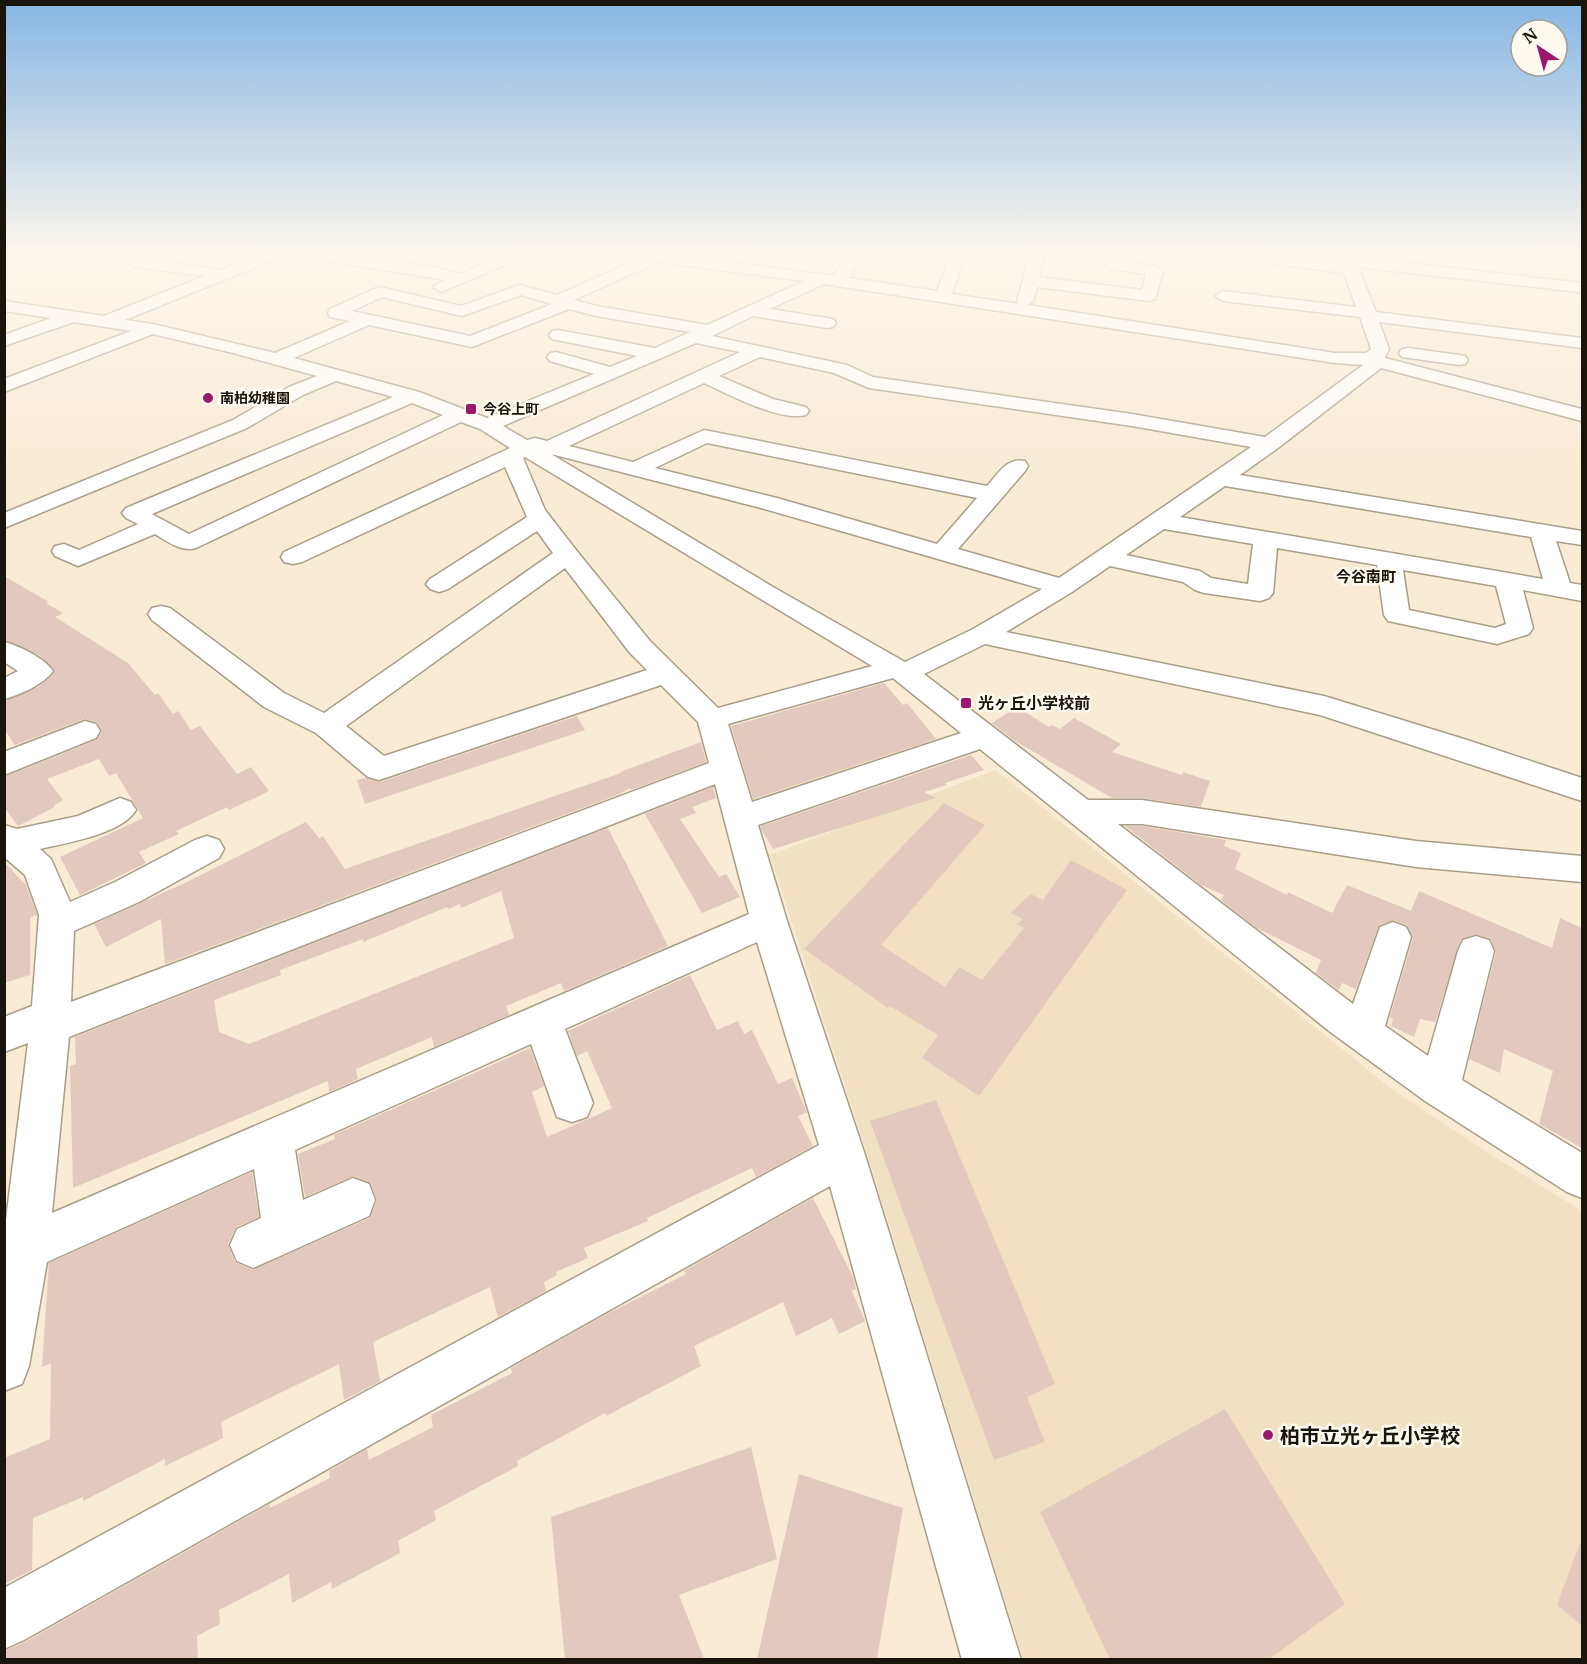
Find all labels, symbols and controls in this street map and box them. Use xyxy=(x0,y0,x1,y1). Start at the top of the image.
north arrow xyxy=(1509,18,1569,78)
text: N xyxy=(1519,24,1541,48)
place label: 南柏幼稚園 xyxy=(220,389,290,407)
marker: 南柏幼稚園 xyxy=(201,391,215,405)
place label: 今谷上町 xyxy=(483,400,539,418)
marker: 今谷上町 xyxy=(464,402,478,416)
district label: 今谷南町 xyxy=(1336,567,1396,586)
place label: 光ヶ丘小学校前 xyxy=(978,693,1090,713)
marker: 光ヶ丘小学校前 xyxy=(959,696,973,710)
place label: 柏市立光ヶ丘小学校 xyxy=(1280,1423,1460,1448)
marker: 柏市立光ヶ丘小学校 xyxy=(1261,1428,1275,1442)

